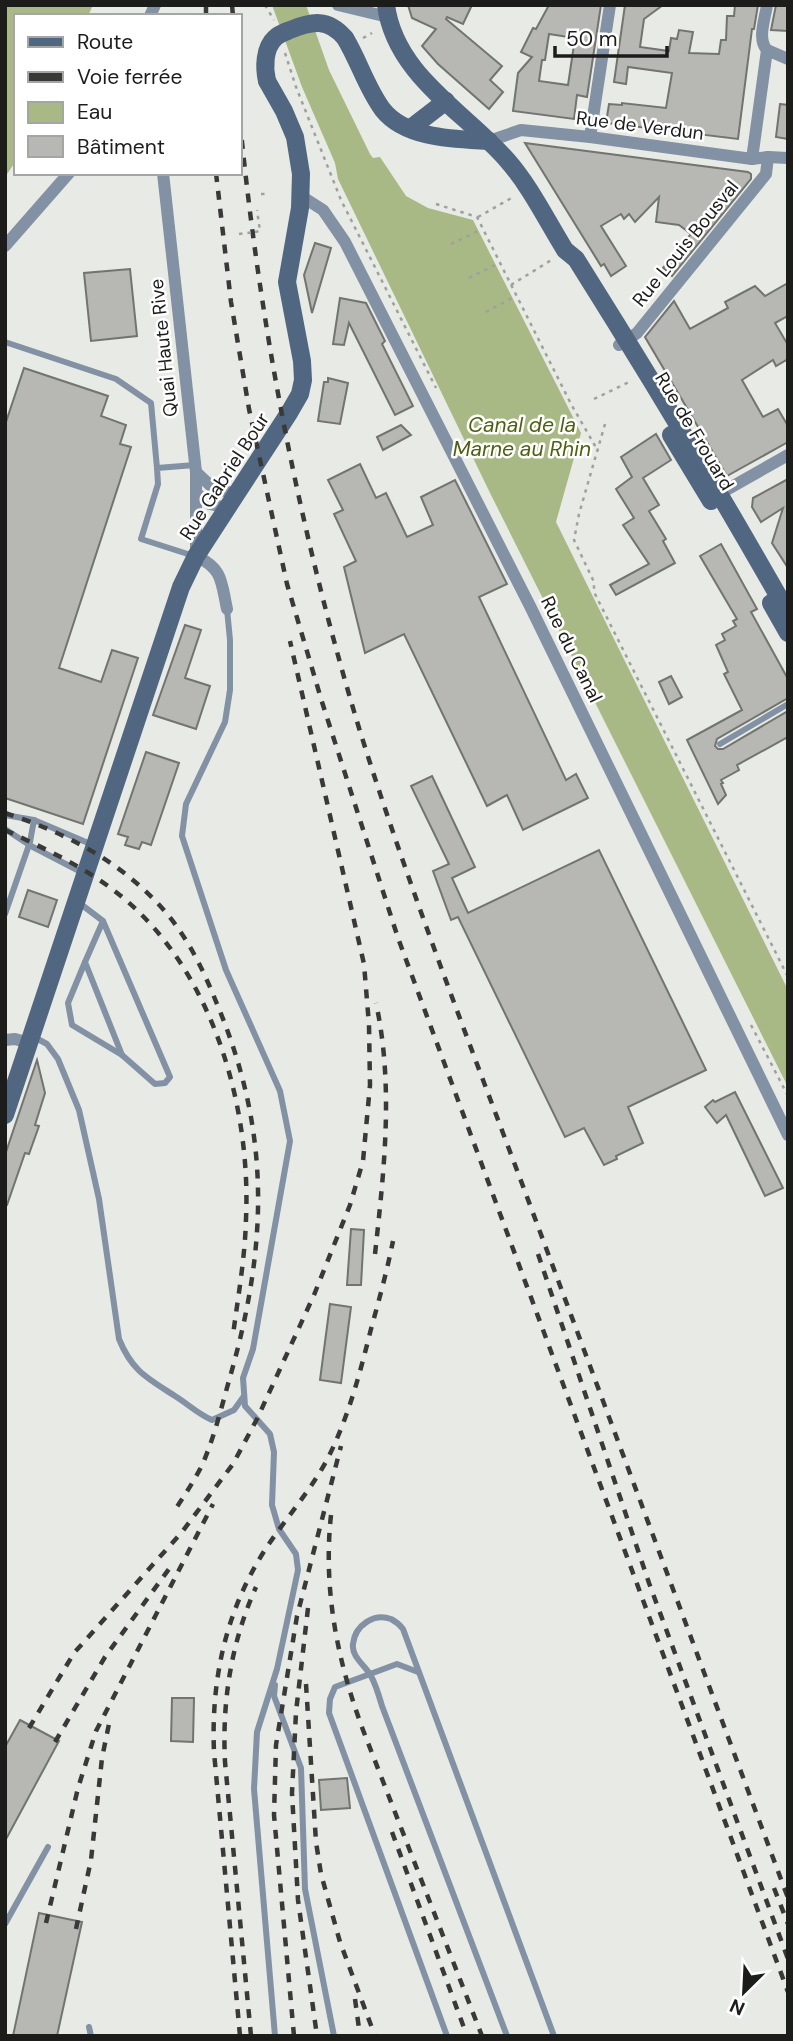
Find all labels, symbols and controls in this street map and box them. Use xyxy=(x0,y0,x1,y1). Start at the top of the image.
legend xyxy=(14,14,242,175)
scale bar xyxy=(555,14,667,58)
text: 50 m xyxy=(566,25,617,53)
text: Route xyxy=(77,28,133,56)
text: Voie ferrée xyxy=(77,63,182,91)
text: Eau xyxy=(77,98,112,126)
street label: Rue de Verdun xyxy=(575,105,705,146)
text: Bâtiment xyxy=(77,133,165,161)
street label: Rue Louis Bousval xyxy=(627,175,744,312)
street label: Quai Haute Rive xyxy=(144,278,183,418)
street label: Rue de Frouard xyxy=(649,368,740,495)
street label: Rue Gabriel Bour xyxy=(174,408,275,545)
water label: Canal de la Marne au Rhin xyxy=(453,411,591,463)
street label: Rue du Canal xyxy=(535,592,608,707)
north arrow xyxy=(709,1957,779,2027)
text: N xyxy=(726,1993,749,2021)

